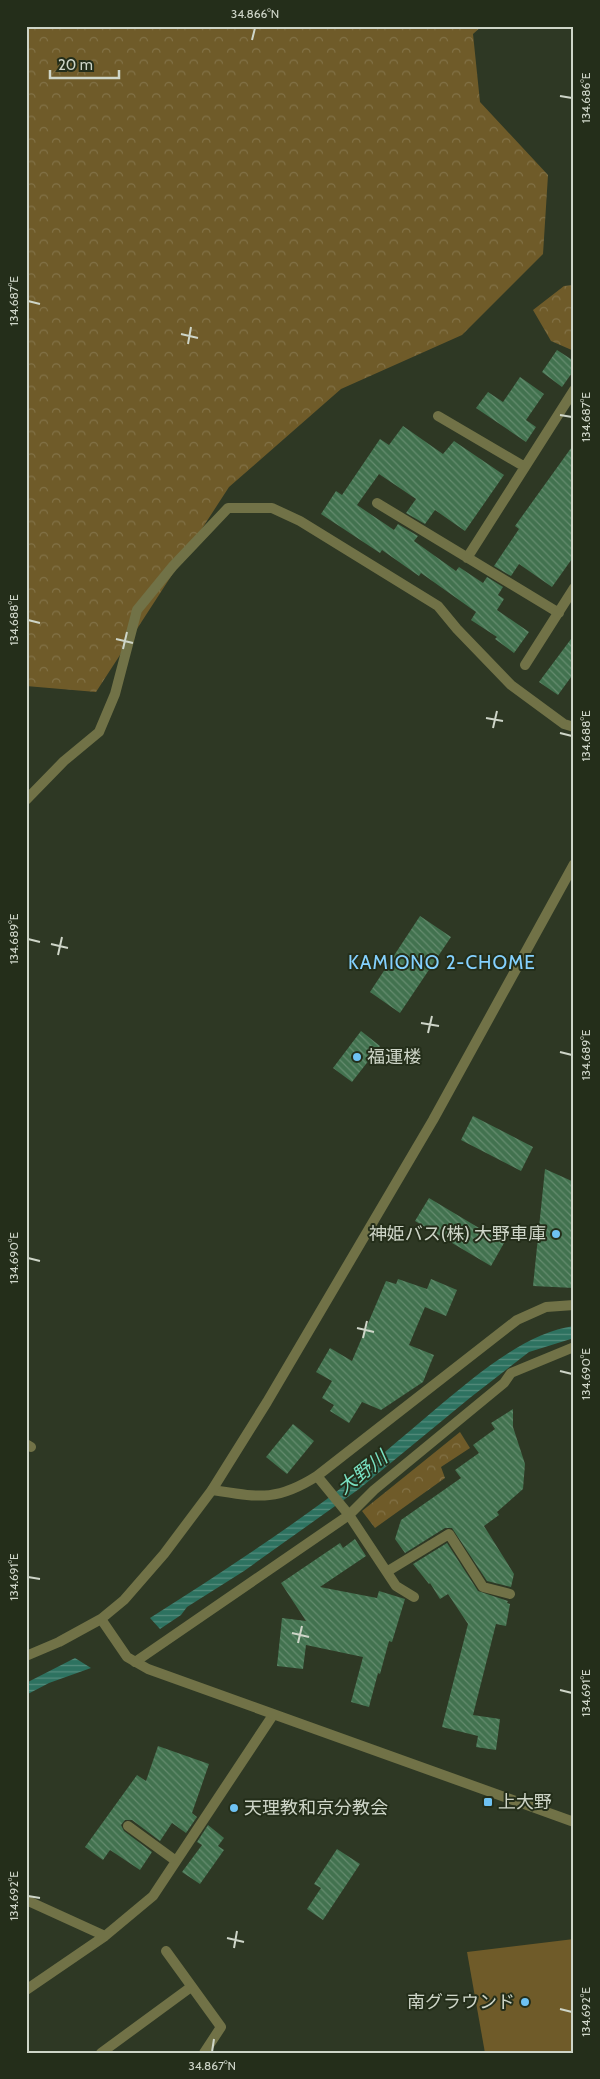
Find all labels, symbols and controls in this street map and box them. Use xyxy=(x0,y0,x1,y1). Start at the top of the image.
text: 34.866°N xyxy=(231,6,279,21)
scale bar xyxy=(50,48,119,80)
text: 20 m xyxy=(58,56,93,74)
text: 134.686°E xyxy=(578,72,593,123)
text: 134.687°E xyxy=(6,276,21,326)
text: 134.687°E xyxy=(578,392,593,442)
text: 134.688°E xyxy=(6,594,21,646)
text: 134.688°E xyxy=(578,710,593,762)
text: 134.689°E xyxy=(6,913,21,964)
district label: KAMIONO 2-CHOME xyxy=(348,951,536,974)
text: 134.689°E xyxy=(578,1029,593,1080)
place label: 福運楼 xyxy=(367,1046,421,1068)
marker: 福運楼 xyxy=(351,1051,363,1063)
place label: 神姫バス(株) 大野車庫 xyxy=(369,1223,546,1245)
marker: 神姫バス(株) 大野車庫 xyxy=(550,1228,562,1240)
text: 134.690°E xyxy=(6,1232,21,1284)
text: 134.690°E xyxy=(578,1348,593,1400)
water label: 大野川 xyxy=(333,1445,393,1499)
text: 134.691°E xyxy=(6,1553,21,1601)
text: 134.691°E xyxy=(578,1669,593,1717)
place label: 上大野 xyxy=(498,1791,552,1813)
marker: 上大野 xyxy=(482,1796,494,1808)
place label: 天理教和京分教会 xyxy=(244,1797,388,1819)
marker: 天理教和京分教会 xyxy=(228,1802,240,1814)
text: 134.692°E xyxy=(6,1871,21,1921)
text: 134.692°E xyxy=(578,1987,593,2037)
place label: 南グラウンド xyxy=(407,1991,515,2013)
marker: 南グラウンド xyxy=(519,1996,531,2008)
text: 34.867°N xyxy=(188,2058,236,2073)

